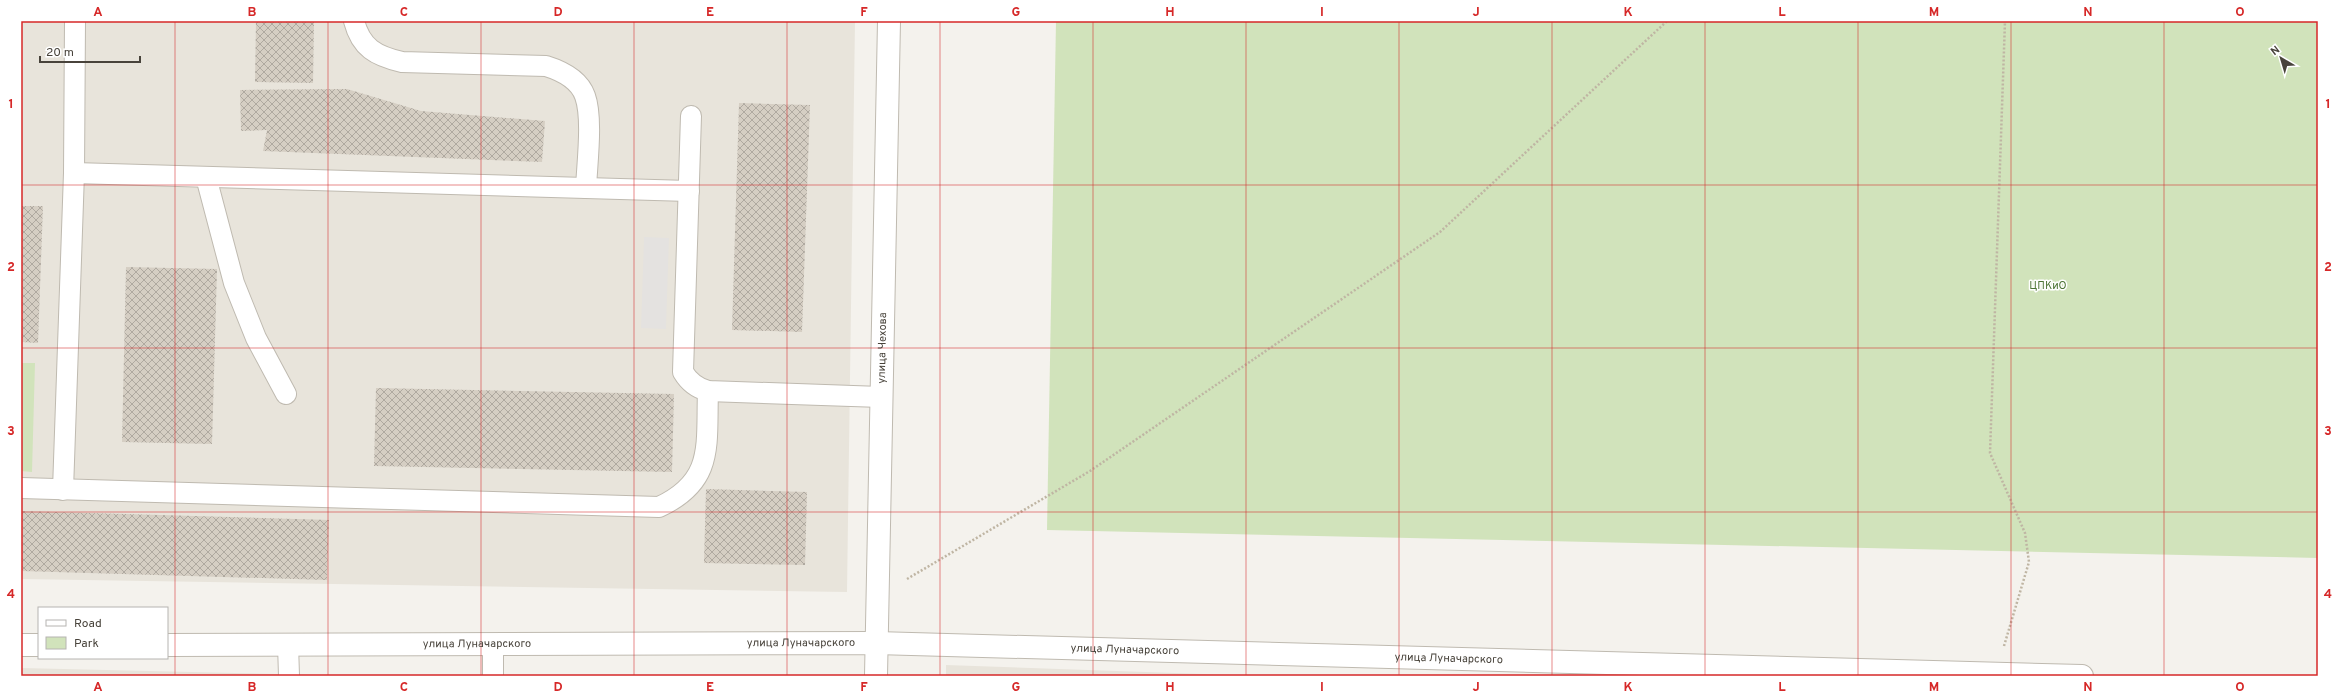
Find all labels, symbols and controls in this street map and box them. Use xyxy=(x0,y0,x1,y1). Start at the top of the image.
text: A xyxy=(93,5,103,21)
text: B xyxy=(248,5,257,21)
text: C xyxy=(400,5,408,21)
text: D xyxy=(553,5,563,21)
text: E xyxy=(706,5,714,21)
text: F xyxy=(860,5,868,21)
text: G xyxy=(1012,5,1021,21)
text: H xyxy=(1165,5,1175,21)
text: I xyxy=(1320,5,1324,21)
text: J xyxy=(1472,5,1480,21)
text: K xyxy=(1623,5,1633,21)
text: L xyxy=(1778,5,1786,21)
text: M xyxy=(1929,5,1939,21)
text: N xyxy=(2083,5,2093,21)
text: O xyxy=(2235,5,2245,21)
scale bar xyxy=(40,38,140,64)
north arrow xyxy=(2261,38,2301,78)
text: N xyxy=(2268,43,2283,59)
text: 20 m xyxy=(46,45,74,61)
text: 1 xyxy=(8,97,14,113)
text: 1 xyxy=(2325,97,2331,113)
text: 2 xyxy=(7,260,15,276)
text: 2 xyxy=(2324,260,2332,276)
park label: ЦПКиО xyxy=(2029,279,2067,293)
street label: улица Чехова xyxy=(875,312,890,384)
text: 3 xyxy=(7,424,15,440)
text: 3 xyxy=(2324,424,2332,440)
text: 4 xyxy=(7,587,15,603)
text: 4 xyxy=(2324,587,2332,603)
legend xyxy=(38,607,168,659)
text: Road xyxy=(74,616,102,632)
text: Park xyxy=(74,636,99,652)
street label: улица Луначарского xyxy=(747,636,855,650)
street label: улица Луначарского xyxy=(423,637,531,651)
street label: улица Луначарского xyxy=(1071,641,1179,658)
street label: улица Луначарского xyxy=(1394,650,1503,667)
text: A xyxy=(93,680,103,696)
text: B xyxy=(248,680,257,696)
text: C xyxy=(400,680,408,696)
text: D xyxy=(553,680,563,696)
text: E xyxy=(706,680,714,696)
text: F xyxy=(860,680,868,696)
text: G xyxy=(1012,680,1021,696)
text: H xyxy=(1165,680,1175,696)
text: I xyxy=(1320,680,1324,696)
text: J xyxy=(1472,680,1480,696)
text: K xyxy=(1623,680,1633,696)
text: L xyxy=(1778,680,1786,696)
text: M xyxy=(1929,680,1939,696)
text: N xyxy=(2083,680,2093,696)
text: O xyxy=(2235,680,2245,696)

